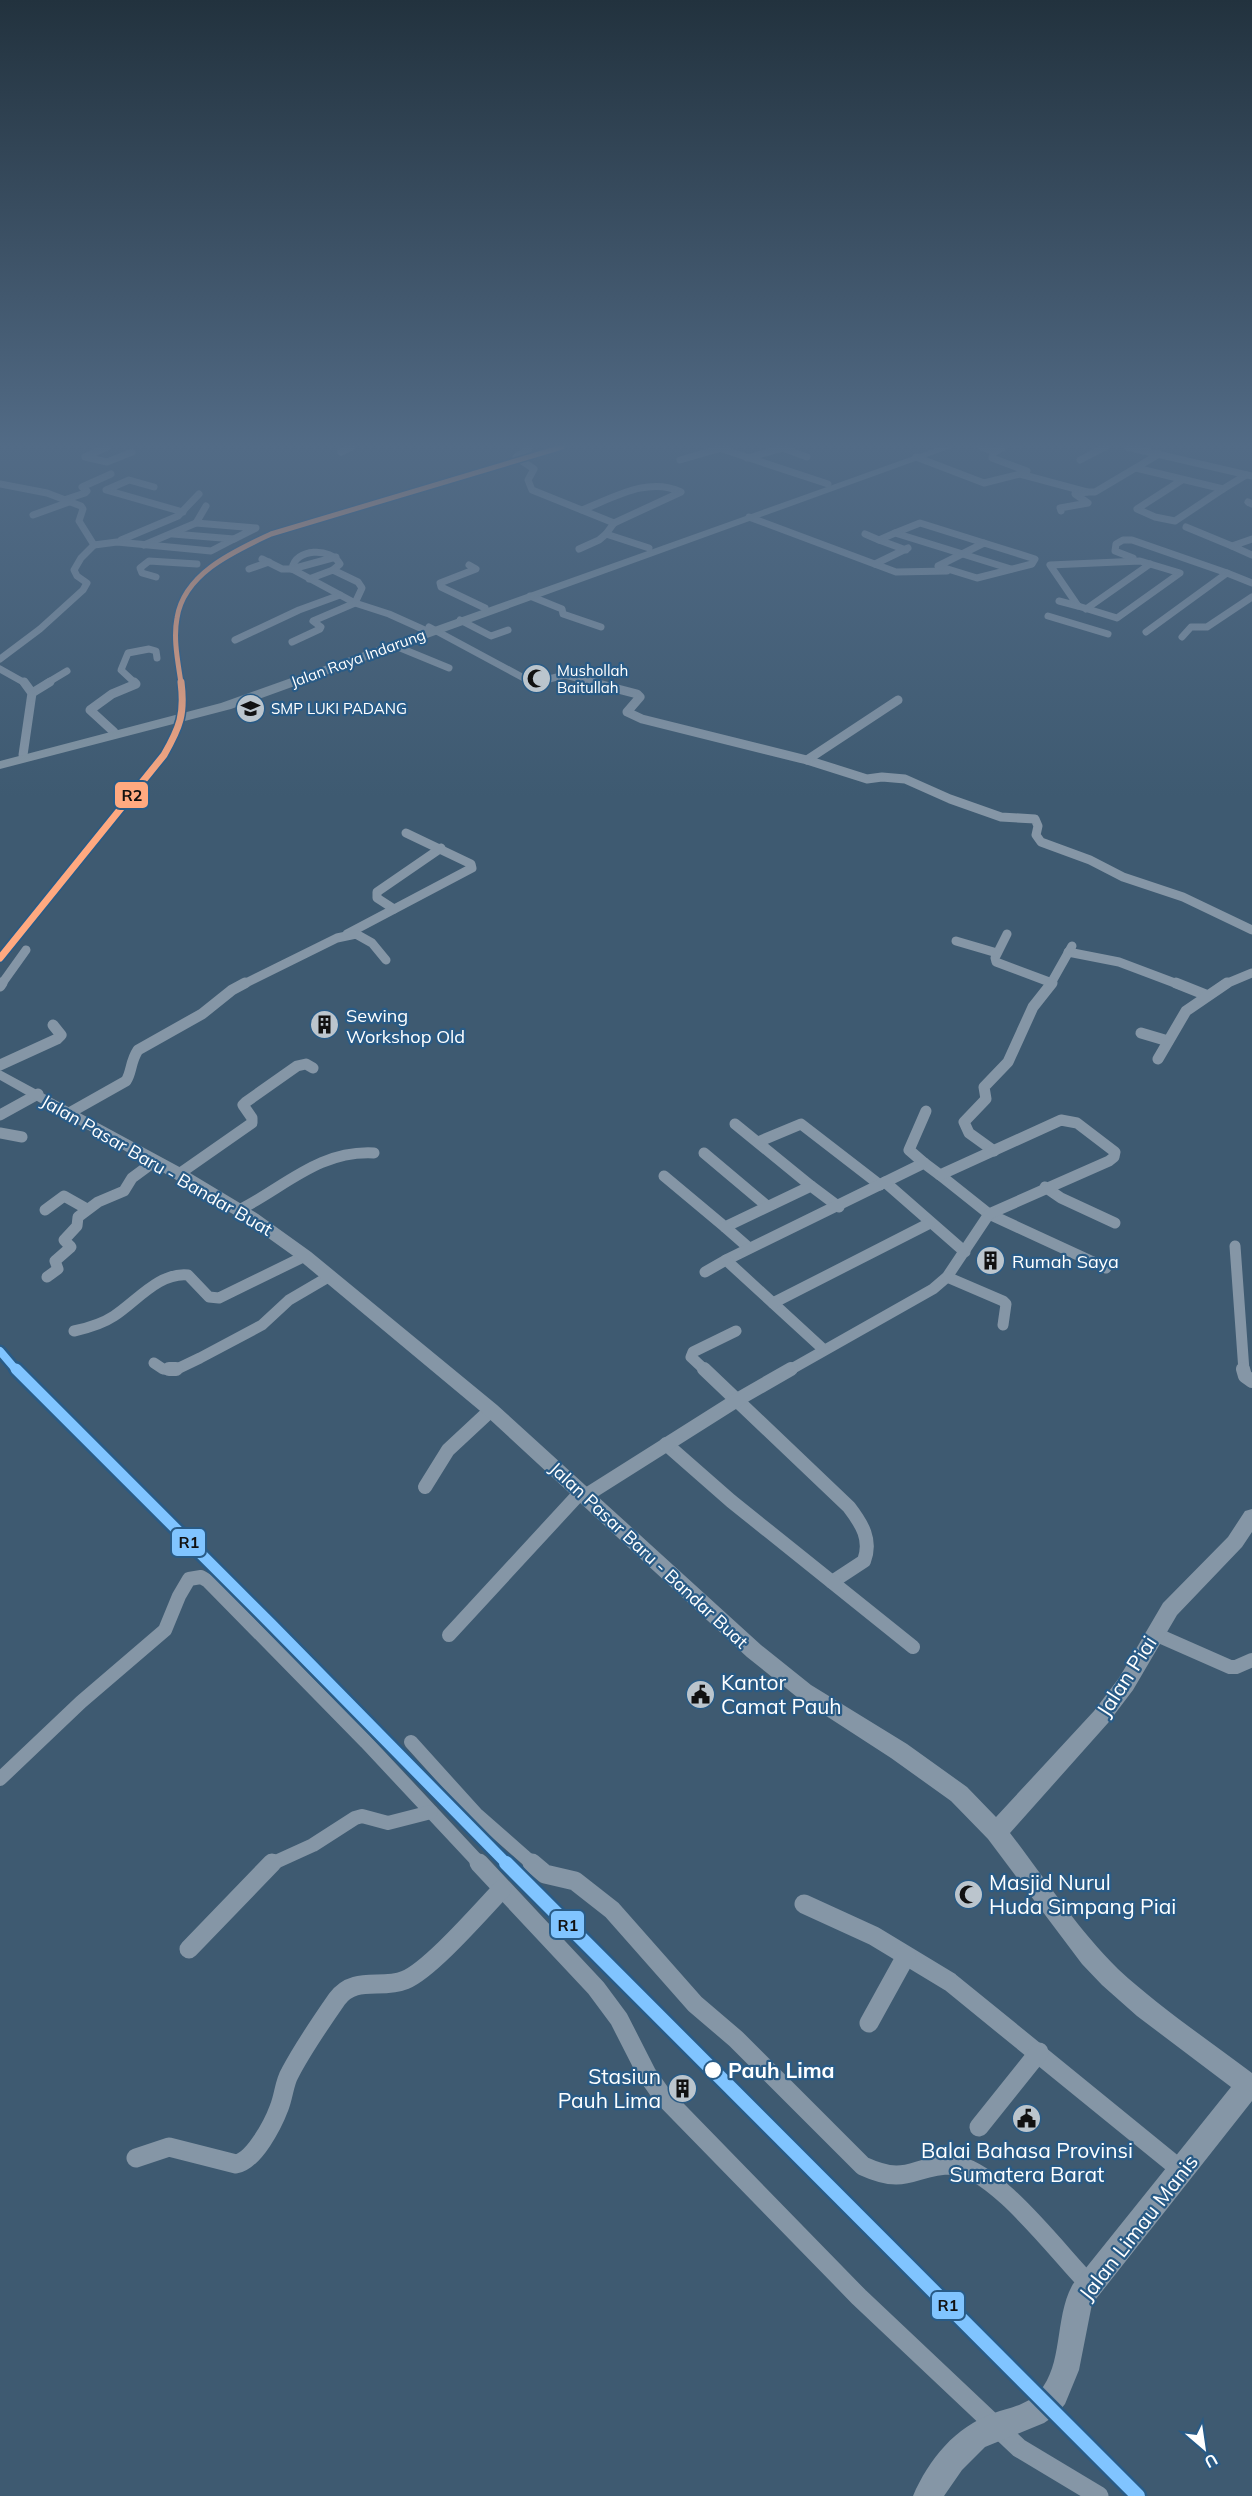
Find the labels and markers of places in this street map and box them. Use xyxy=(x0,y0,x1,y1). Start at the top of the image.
place label: Mushollah Baitullah xyxy=(557,661,628,697)
mosque icon: Mushollah Baitullah xyxy=(520,663,552,695)
school or university icon: SMP LUKI PADANG xyxy=(234,692,266,724)
place label: SMP LUKI PADANG xyxy=(271,699,407,718)
place label: Sewing Workshop Old xyxy=(346,1004,465,1048)
building icon: Sewing Workshop Old xyxy=(309,1009,341,1041)
building icon: Rumah Saya xyxy=(975,1245,1007,1277)
place label: Rumah Saya xyxy=(1012,1250,1119,1273)
place label: Kantor Camat Pauh xyxy=(721,1669,842,1719)
public building icon: Kantor Camat Pauh xyxy=(684,1678,716,1710)
place label: Masjid Nurul Huda Simpang Piai xyxy=(989,1869,1176,1919)
mosque icon: Masjid Nurul Huda Simpang Piai xyxy=(952,1878,984,1910)
place label: Pauh Lima xyxy=(728,2057,835,2083)
marker: Pauh Lima xyxy=(703,2060,723,2080)
place label: Stasiun Pauh Lima xyxy=(558,2063,661,2113)
building icon: Stasiun Pauh Lima xyxy=(666,2072,698,2104)
public building icon: Balai Bahasa Provinsi Sumatera Barat xyxy=(1011,2103,1043,2135)
place label: Balai Bahasa Provinsi Sumatera Barat xyxy=(921,2137,1133,2187)

